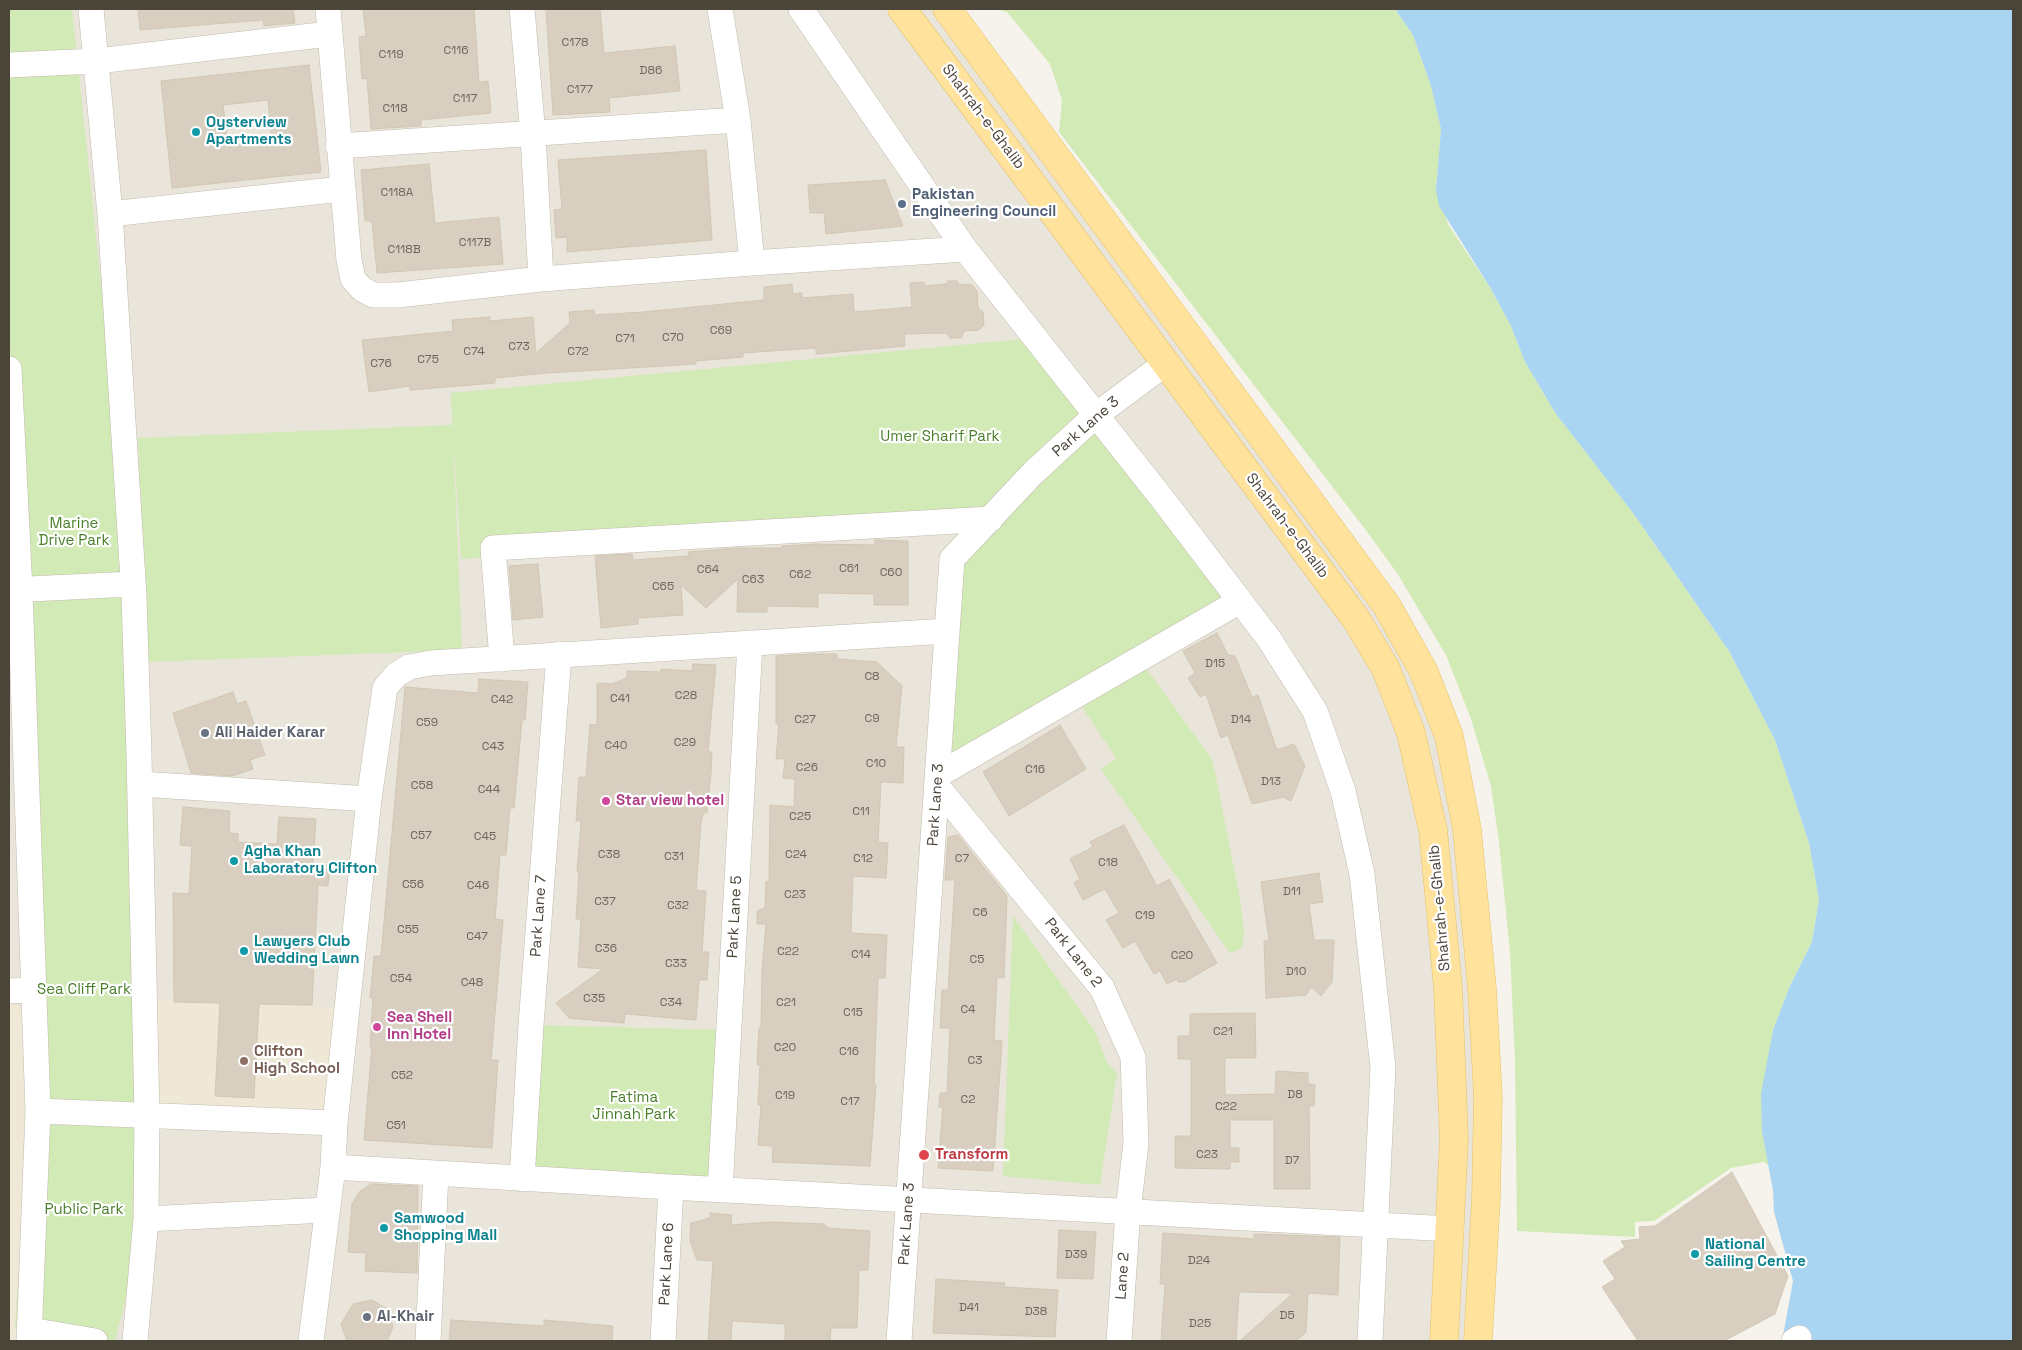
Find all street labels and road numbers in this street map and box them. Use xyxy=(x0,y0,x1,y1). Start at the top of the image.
street label: Shahrah-e-Ghalib xyxy=(938,61,1028,173)
street label: Park Lane 3 xyxy=(1049,393,1123,461)
street label: Shahrah-e-Ghalib xyxy=(1242,470,1332,582)
street label: Park Lane 3 xyxy=(924,763,948,847)
street label: Shahrah-e-Ghalib xyxy=(1426,844,1454,972)
street label: Park Lane 7 xyxy=(527,874,551,958)
street label: Park Lane 5 xyxy=(724,875,746,959)
street label: Park Lane 2 xyxy=(1040,915,1106,991)
street label: Park Lane 3 xyxy=(895,1182,919,1266)
street label: Park Lane 6 xyxy=(656,1222,678,1306)
street label: Lane 2 xyxy=(1112,1252,1134,1300)

